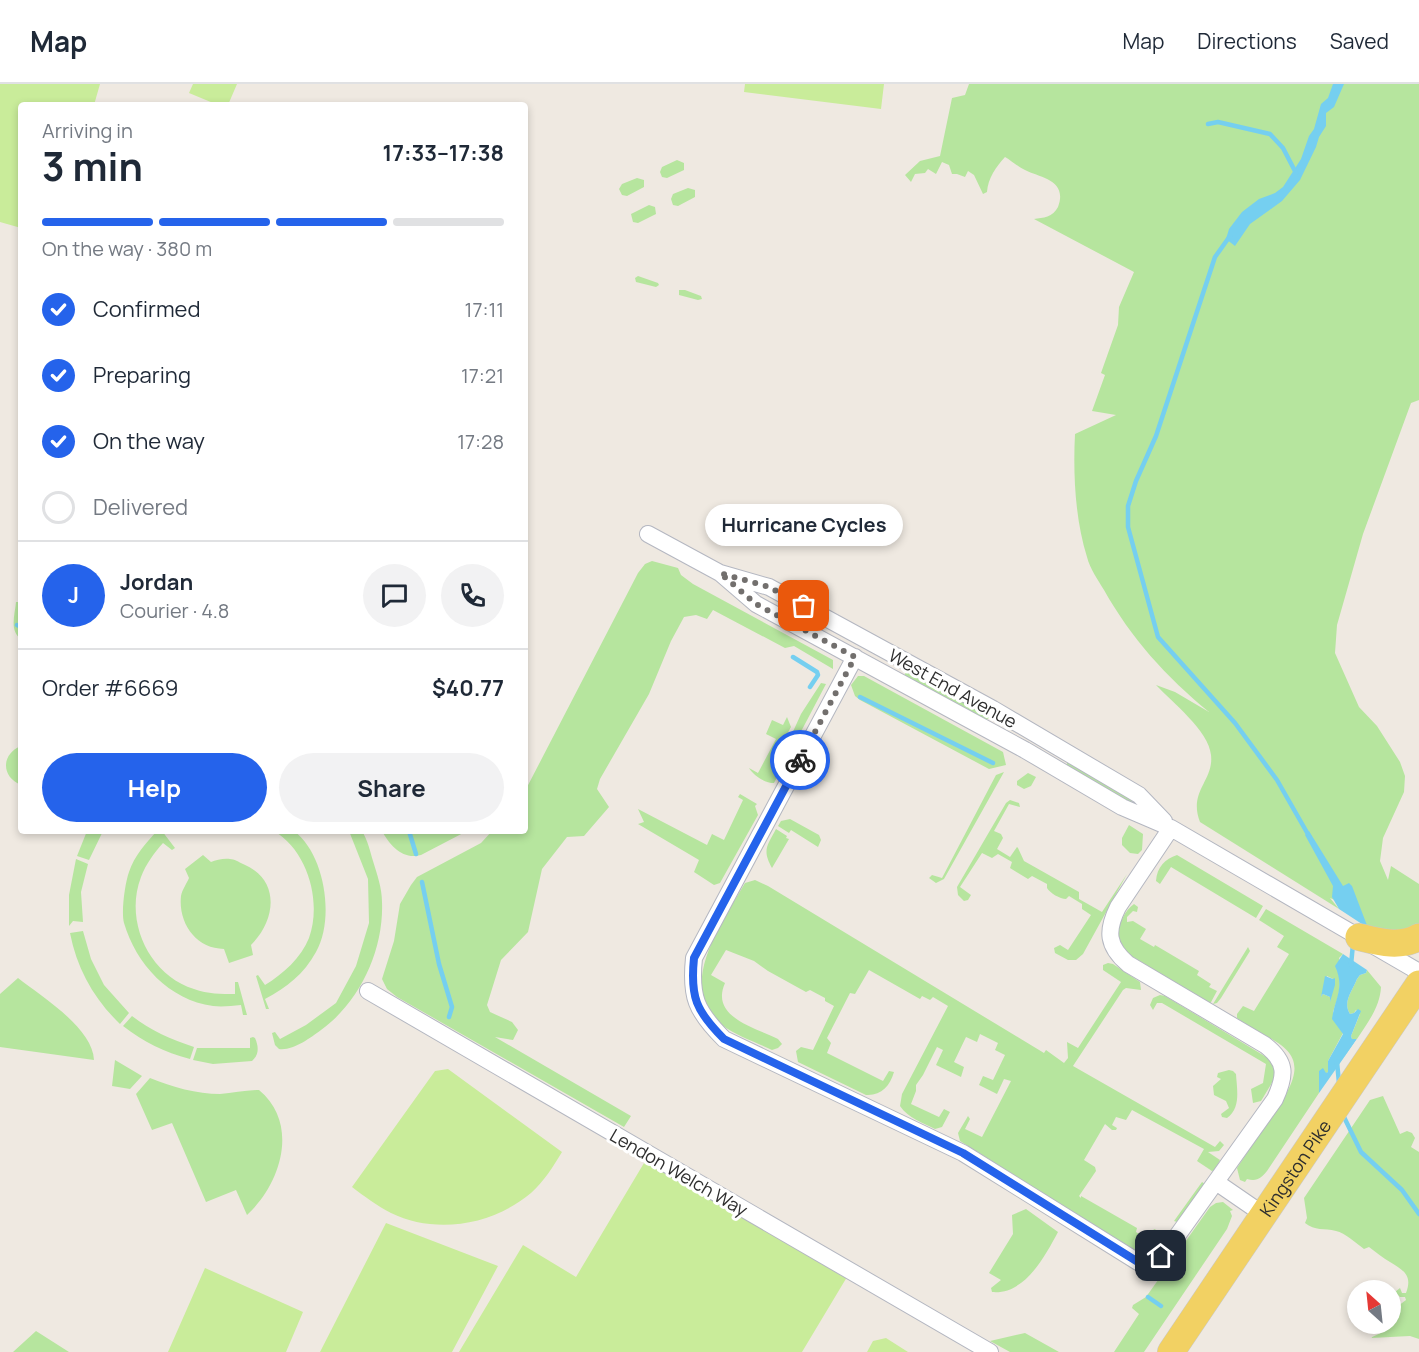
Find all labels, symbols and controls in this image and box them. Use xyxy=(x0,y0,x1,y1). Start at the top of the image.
text: Map xyxy=(30,22,87,60)
text: Map xyxy=(1123,27,1164,55)
text: Directions xyxy=(1197,27,1297,55)
text: Saved xyxy=(1330,27,1389,55)
text: Arriving in xyxy=(42,117,133,144)
text: 17:33–17:38 xyxy=(383,138,504,168)
text: 3 min xyxy=(42,139,143,193)
text: On the way · 380 m xyxy=(42,235,212,262)
icon: check xyxy=(42,293,75,326)
text: Confirmed xyxy=(93,294,201,324)
text: 17:11 xyxy=(465,296,504,323)
icon: check xyxy=(42,359,75,392)
text: Preparing xyxy=(93,360,191,390)
text: 17:21 xyxy=(461,362,504,389)
icon: check xyxy=(42,425,75,458)
text: On the way xyxy=(93,426,205,456)
text: 17:28 xyxy=(457,428,504,455)
text: Delivered xyxy=(93,492,188,522)
callout: Hurricane Cycles xyxy=(705,504,903,546)
text: Hurricane Cycles xyxy=(721,511,887,538)
button: chat xyxy=(363,564,426,627)
button: phone xyxy=(441,564,504,627)
text: Jordan xyxy=(120,567,193,597)
text: J xyxy=(68,580,79,610)
pin xyxy=(778,580,829,631)
icon: bag xyxy=(787,589,820,622)
text: Courier · 4.8 xyxy=(120,597,229,624)
street label: West End Avenue xyxy=(885,643,1021,733)
text: Order #6669 xyxy=(42,673,179,703)
text: $40.77 xyxy=(432,673,504,703)
courier xyxy=(770,730,830,790)
icon: bike xyxy=(784,744,817,777)
button: Help xyxy=(42,753,267,822)
button: Share xyxy=(279,753,504,822)
street label: Kingston Pike xyxy=(1254,1115,1336,1221)
street label: Lendon Welch Way xyxy=(606,1123,753,1221)
pin xyxy=(1135,1230,1186,1281)
icon: home xyxy=(1144,1239,1177,1272)
north arrow xyxy=(1347,1280,1401,1334)
map controls xyxy=(1347,1280,1401,1334)

